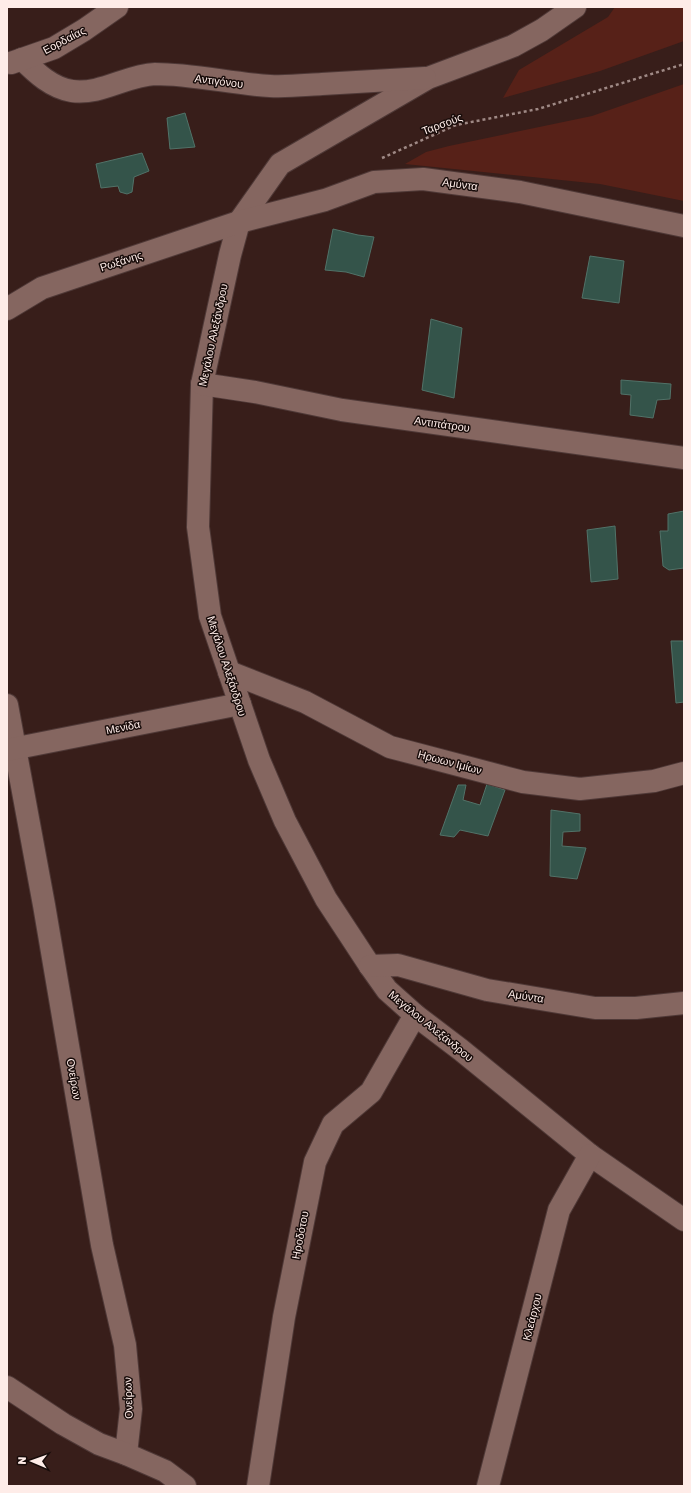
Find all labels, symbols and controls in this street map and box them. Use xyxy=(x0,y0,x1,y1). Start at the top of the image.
street label: Εορδαίας xyxy=(41,24,88,57)
street label: Αντιγόνου xyxy=(194,72,244,91)
street label: Ταρσούς xyxy=(420,111,464,138)
street label: Αμύντα xyxy=(441,176,479,194)
street label: Ρωξάνης xyxy=(98,249,144,274)
street label: Μεγάλου Αλεξάνδρου xyxy=(196,282,231,388)
street label: Αντιπάτρου xyxy=(413,414,471,435)
street label: Μεγάλου Αλεξάνδρου xyxy=(204,614,249,718)
street label: Μενίδα xyxy=(105,718,142,737)
street label: Ηρωων Ιμίων xyxy=(417,748,484,777)
street label: Αμύντα xyxy=(507,987,545,1006)
street label: Μεγάλου Αλεξάνδρου xyxy=(386,988,476,1064)
street label: Ονείρων xyxy=(63,1057,84,1101)
street label: Ηροδότου xyxy=(289,1210,312,1260)
street label: Κλεάρχου xyxy=(520,1292,545,1342)
street label: Ονείρων xyxy=(121,1376,136,1419)
north arrow xyxy=(12,1441,52,1481)
text: N xyxy=(16,1456,29,1465)

